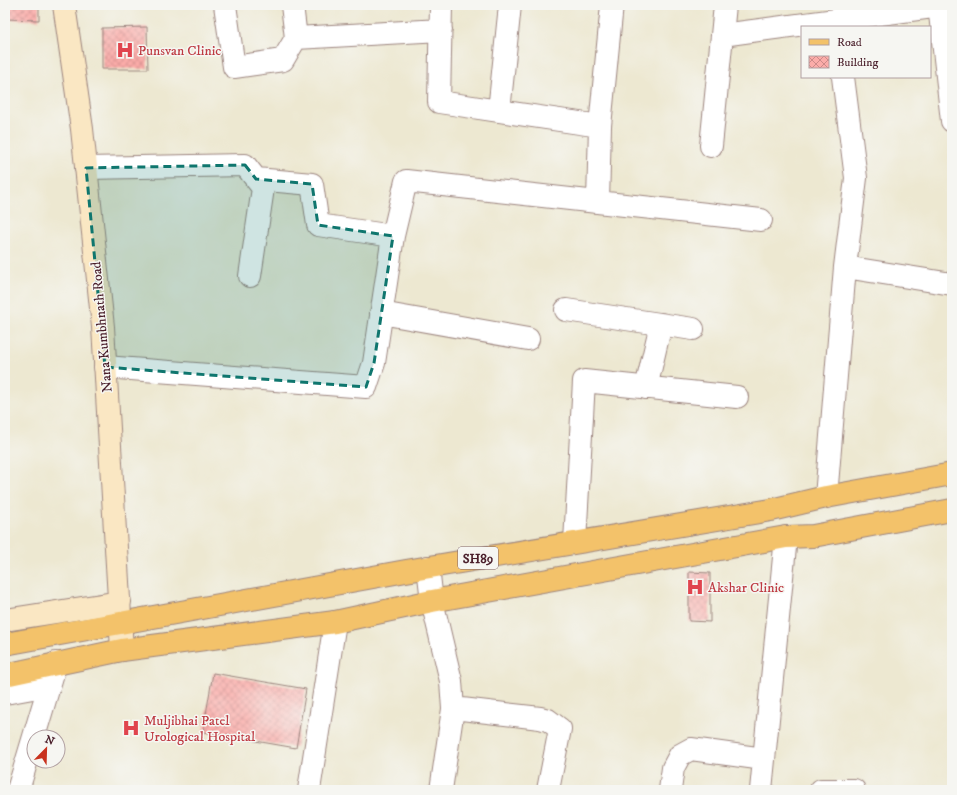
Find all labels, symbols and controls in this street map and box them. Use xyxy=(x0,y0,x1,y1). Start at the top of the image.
legend xyxy=(801,26,931,78)
text: Road xyxy=(837,35,862,50)
hospital icon: Punsvan Clinic xyxy=(115,40,135,60)
place label: Punsvan Clinic xyxy=(138,42,221,60)
text: Building xyxy=(837,55,878,70)
street label: Nana Kumbhnath Road xyxy=(87,261,117,393)
road number: SH89 xyxy=(458,547,498,569)
hospital icon: Akshar Clinic xyxy=(685,577,705,597)
place label: Akshar Clinic xyxy=(708,579,784,597)
place label: Muljibhai Patel Urological Hospital xyxy=(144,712,256,746)
hospital icon: Muljibhai Patel Urological Hospital xyxy=(121,718,141,738)
north arrow xyxy=(26,729,66,769)
text: N xyxy=(43,733,56,749)

